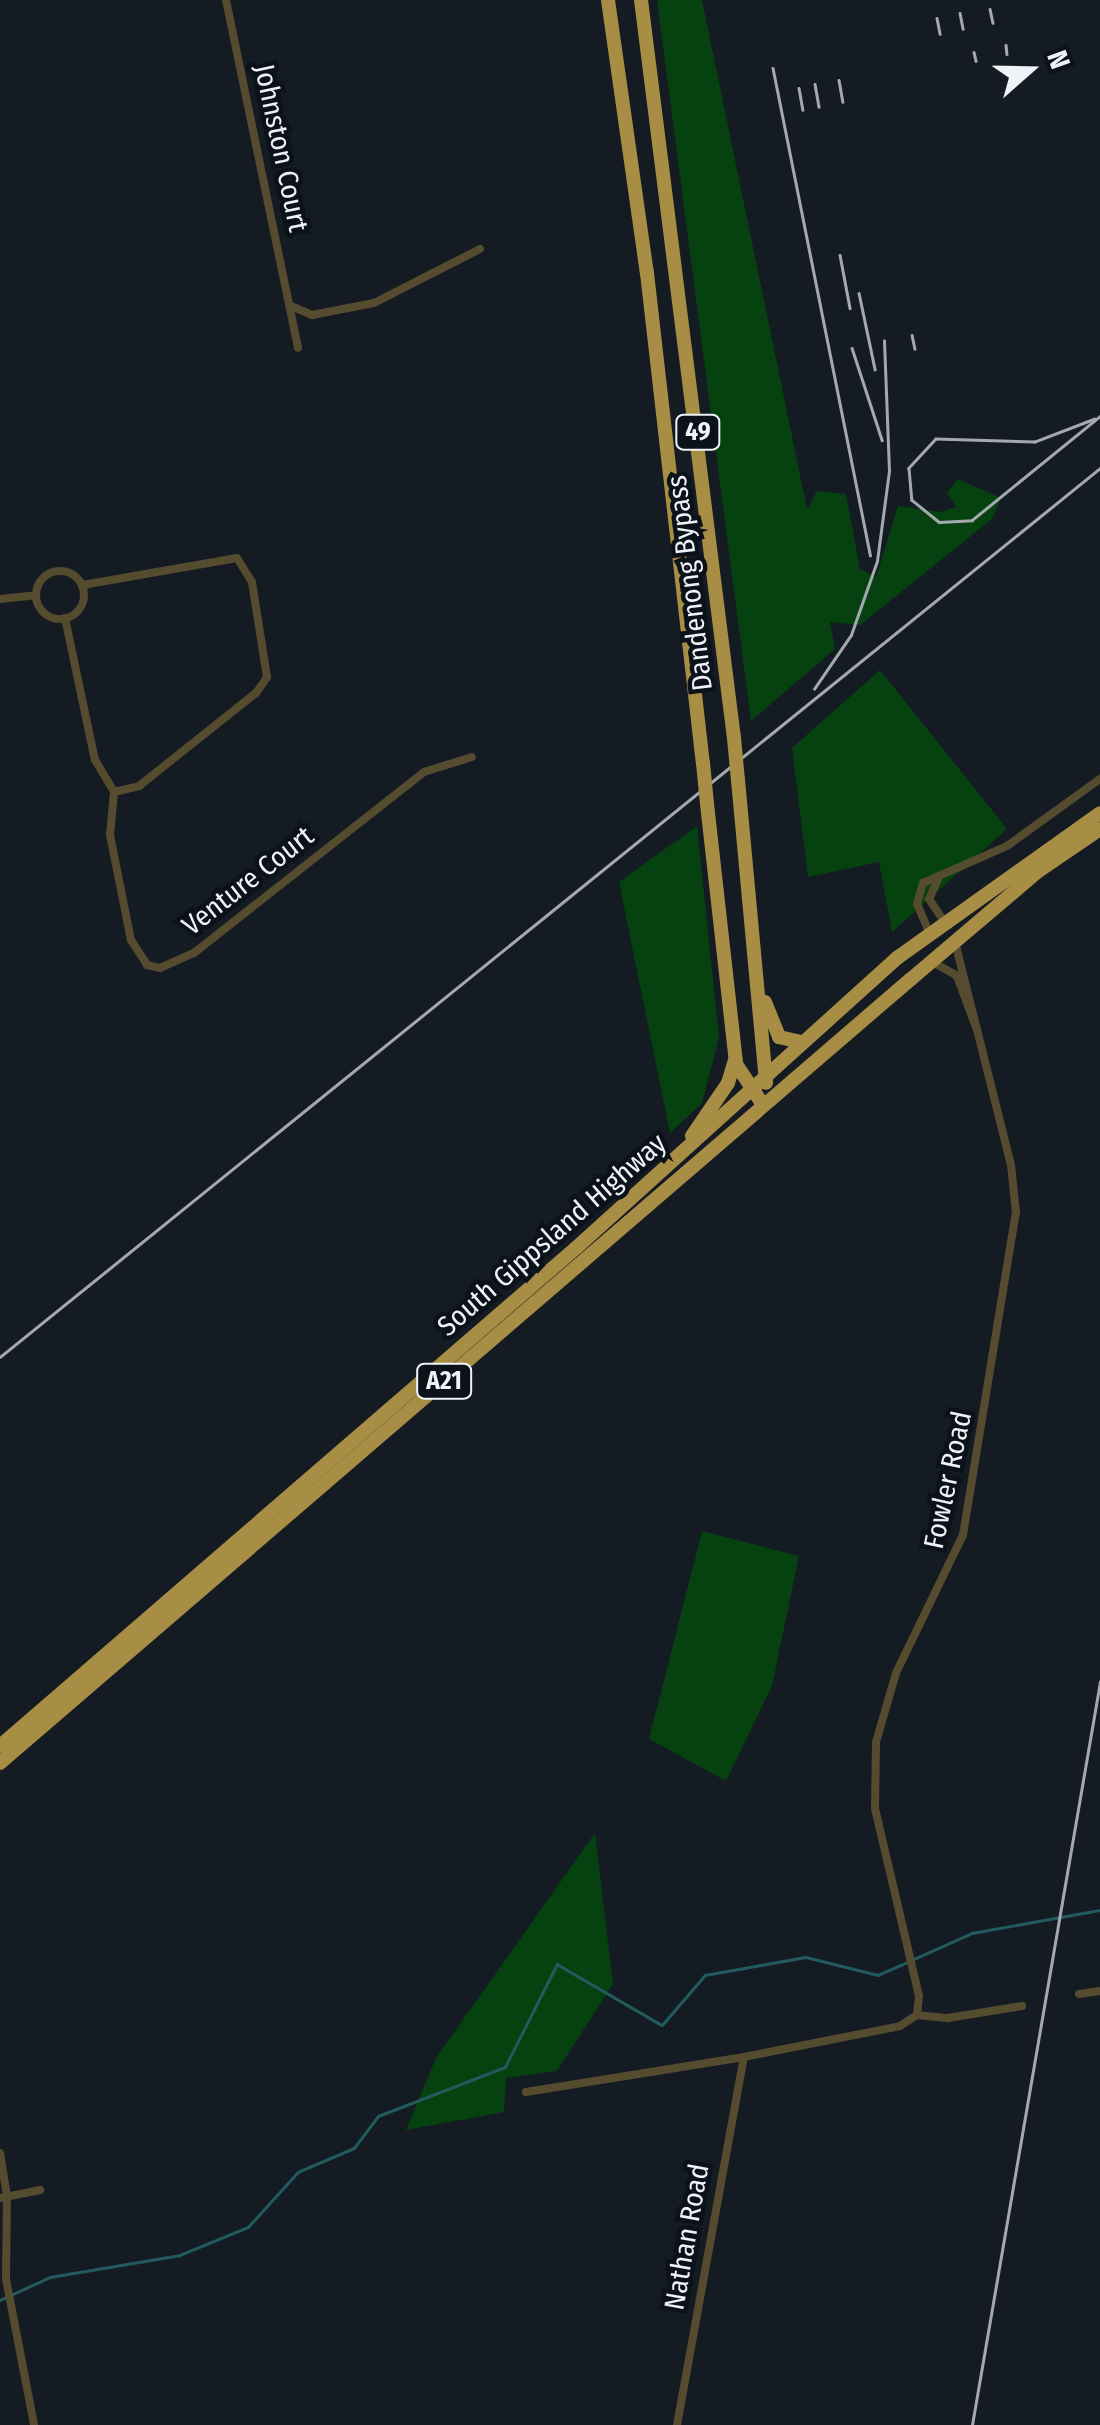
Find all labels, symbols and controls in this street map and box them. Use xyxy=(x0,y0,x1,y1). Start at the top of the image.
north arrow xyxy=(980,20,1080,120)
text: N xyxy=(1040,46,1077,73)
street label: Johnston Court xyxy=(247,61,315,235)
road number: 49 xyxy=(673,412,723,452)
street label: Dandenong Bypass xyxy=(660,473,720,693)
street label: Venture Court xyxy=(176,819,320,943)
street label: South Gippsland Highway xyxy=(431,1127,673,1343)
road number: A21 xyxy=(414,1361,474,1401)
street label: Fowler Road xyxy=(917,1408,979,1552)
street label: Nathan Road xyxy=(658,2161,716,2313)

